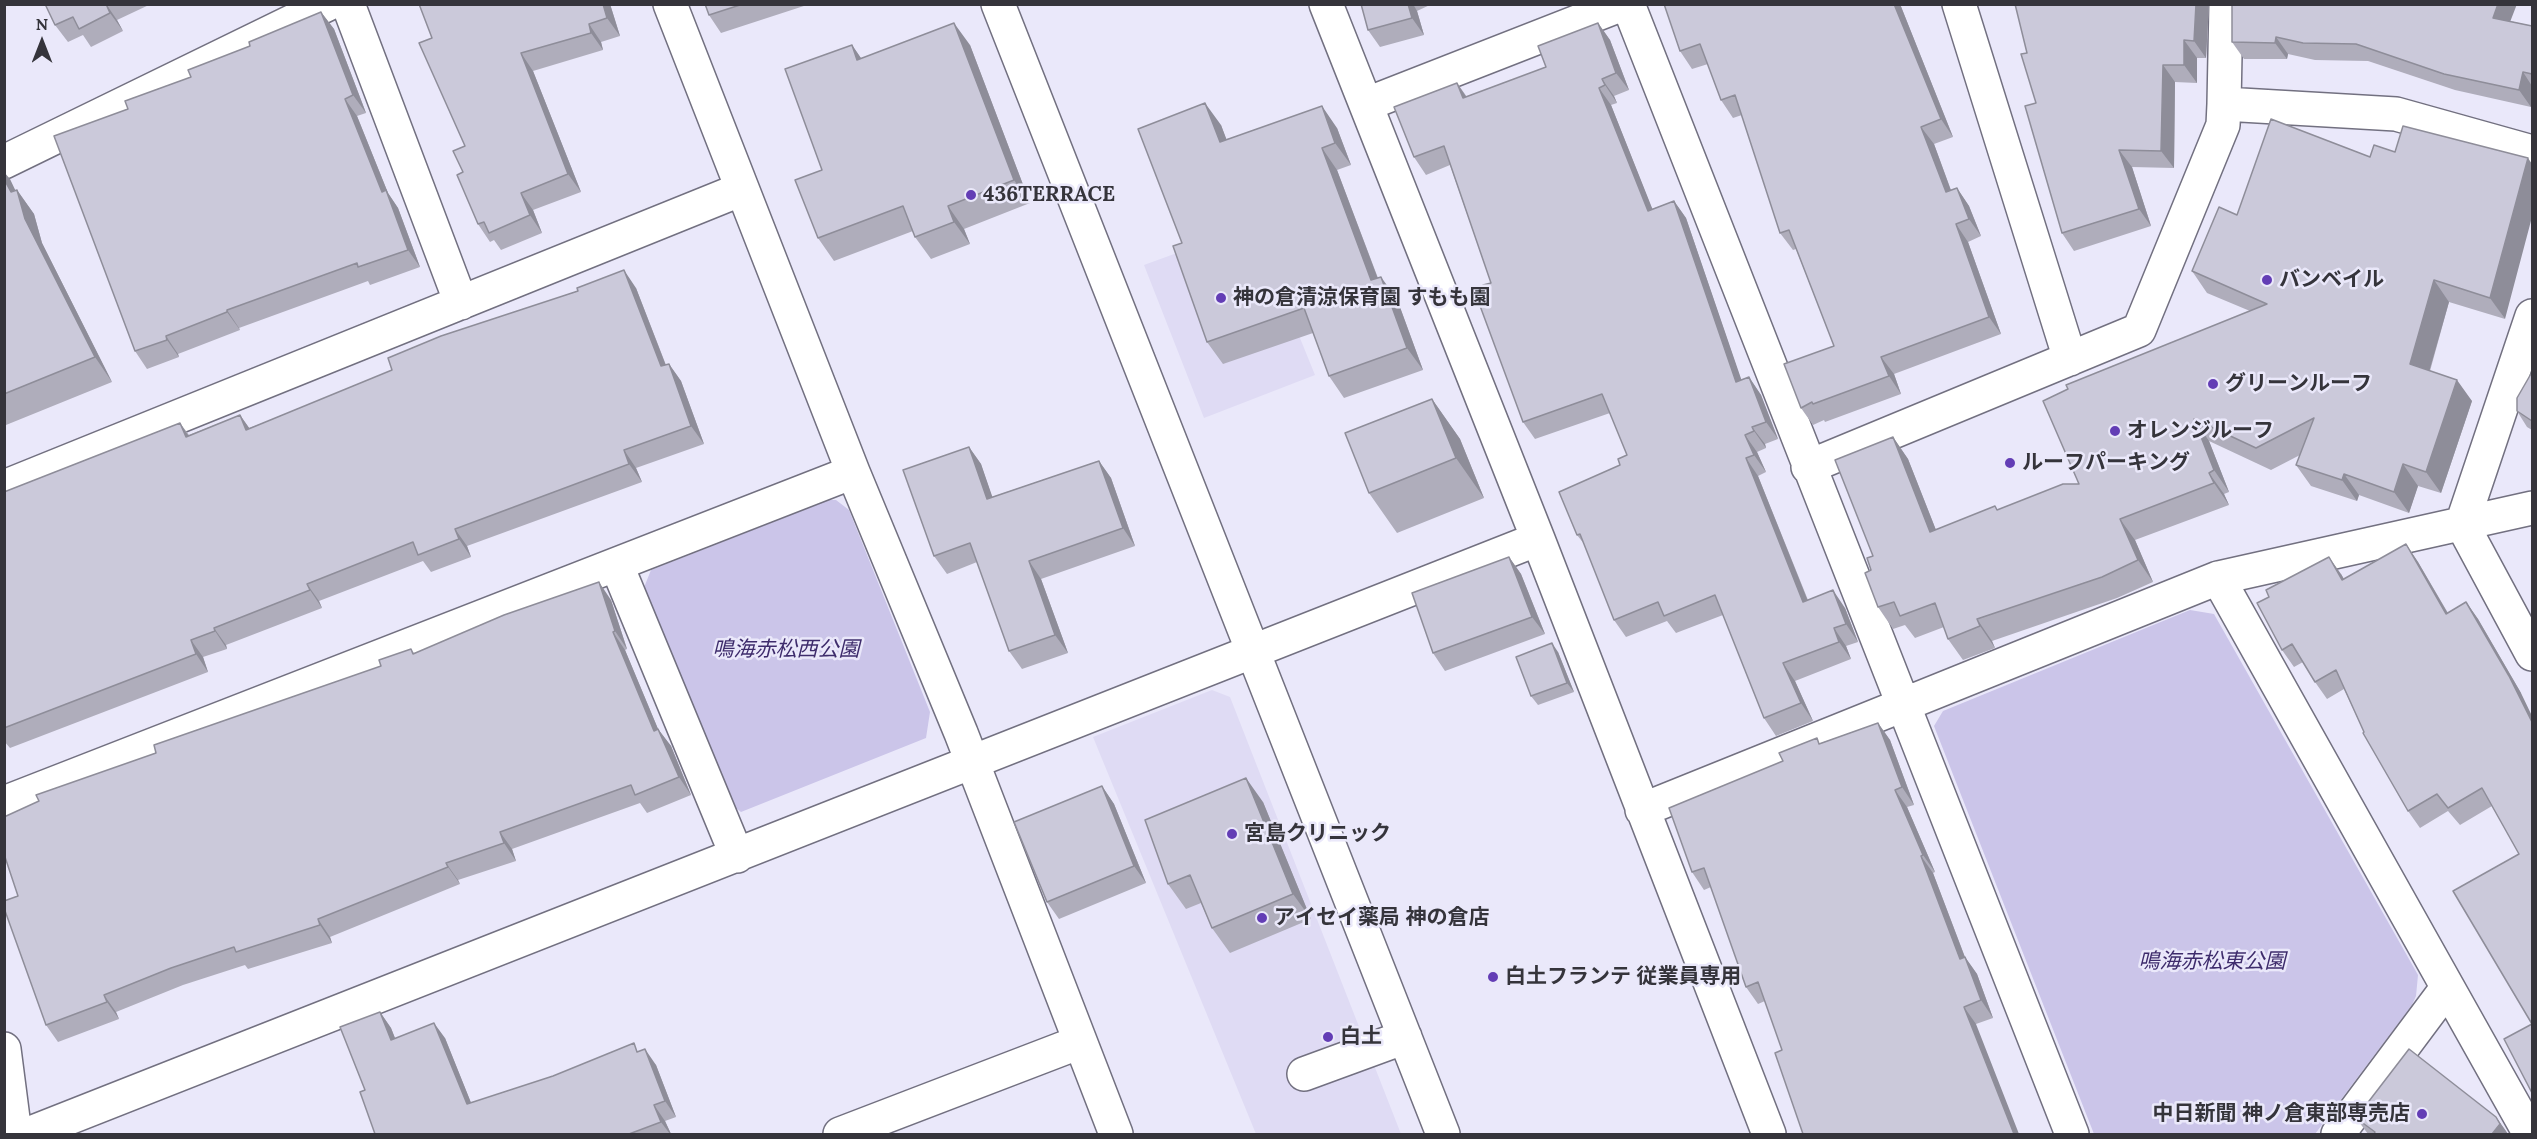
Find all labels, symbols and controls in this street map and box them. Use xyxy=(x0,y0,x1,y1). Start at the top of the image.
north arrow xyxy=(12,12,72,72)
text: N xyxy=(36,14,48,34)
place label: 436TERRACE xyxy=(983,182,1115,208)
marker: 436TERRACE xyxy=(964,188,978,202)
place label: バンベイル xyxy=(2279,267,2384,293)
marker: バンベイル xyxy=(2260,273,2274,287)
place label: 神の倉清涼保育園 すもも園 xyxy=(1233,285,1491,311)
marker: 神の倉清涼保育園 すもも園 xyxy=(1214,291,1228,305)
place label: グリーンルーフ xyxy=(2225,371,2372,397)
marker: グリーンルーフ xyxy=(2206,377,2220,391)
place label: オレンジルーフ xyxy=(2127,418,2274,444)
marker: オレンジルーフ xyxy=(2108,424,2122,438)
place label: ルーフパーキング xyxy=(2022,450,2190,476)
marker: ルーフパーキング xyxy=(2003,456,2017,470)
park label: 鳴海赤松西公園 xyxy=(713,637,859,663)
place label: 宮島クリニック xyxy=(1244,821,1391,847)
marker: 宮島クリニック xyxy=(1225,827,1239,841)
place label: アイセイ薬局 神の倉店 xyxy=(1274,905,1490,931)
marker: アイセイ薬局 神の倉店 xyxy=(1255,911,1269,925)
park label: 鳴海赤松東公園 xyxy=(2139,949,2285,975)
place label: 白土フランテ 従業員専用 xyxy=(1505,964,1742,990)
marker: 白土フランテ 従業員専用 xyxy=(1486,970,1500,984)
place label: 白土 xyxy=(1340,1024,1382,1050)
marker: 白土 xyxy=(1321,1030,1335,1044)
place label: 中日新聞 神ノ倉東部専売店 xyxy=(2152,1101,2410,1127)
marker: 中日新聞 神ノ倉東部専売店 xyxy=(2415,1107,2429,1121)

